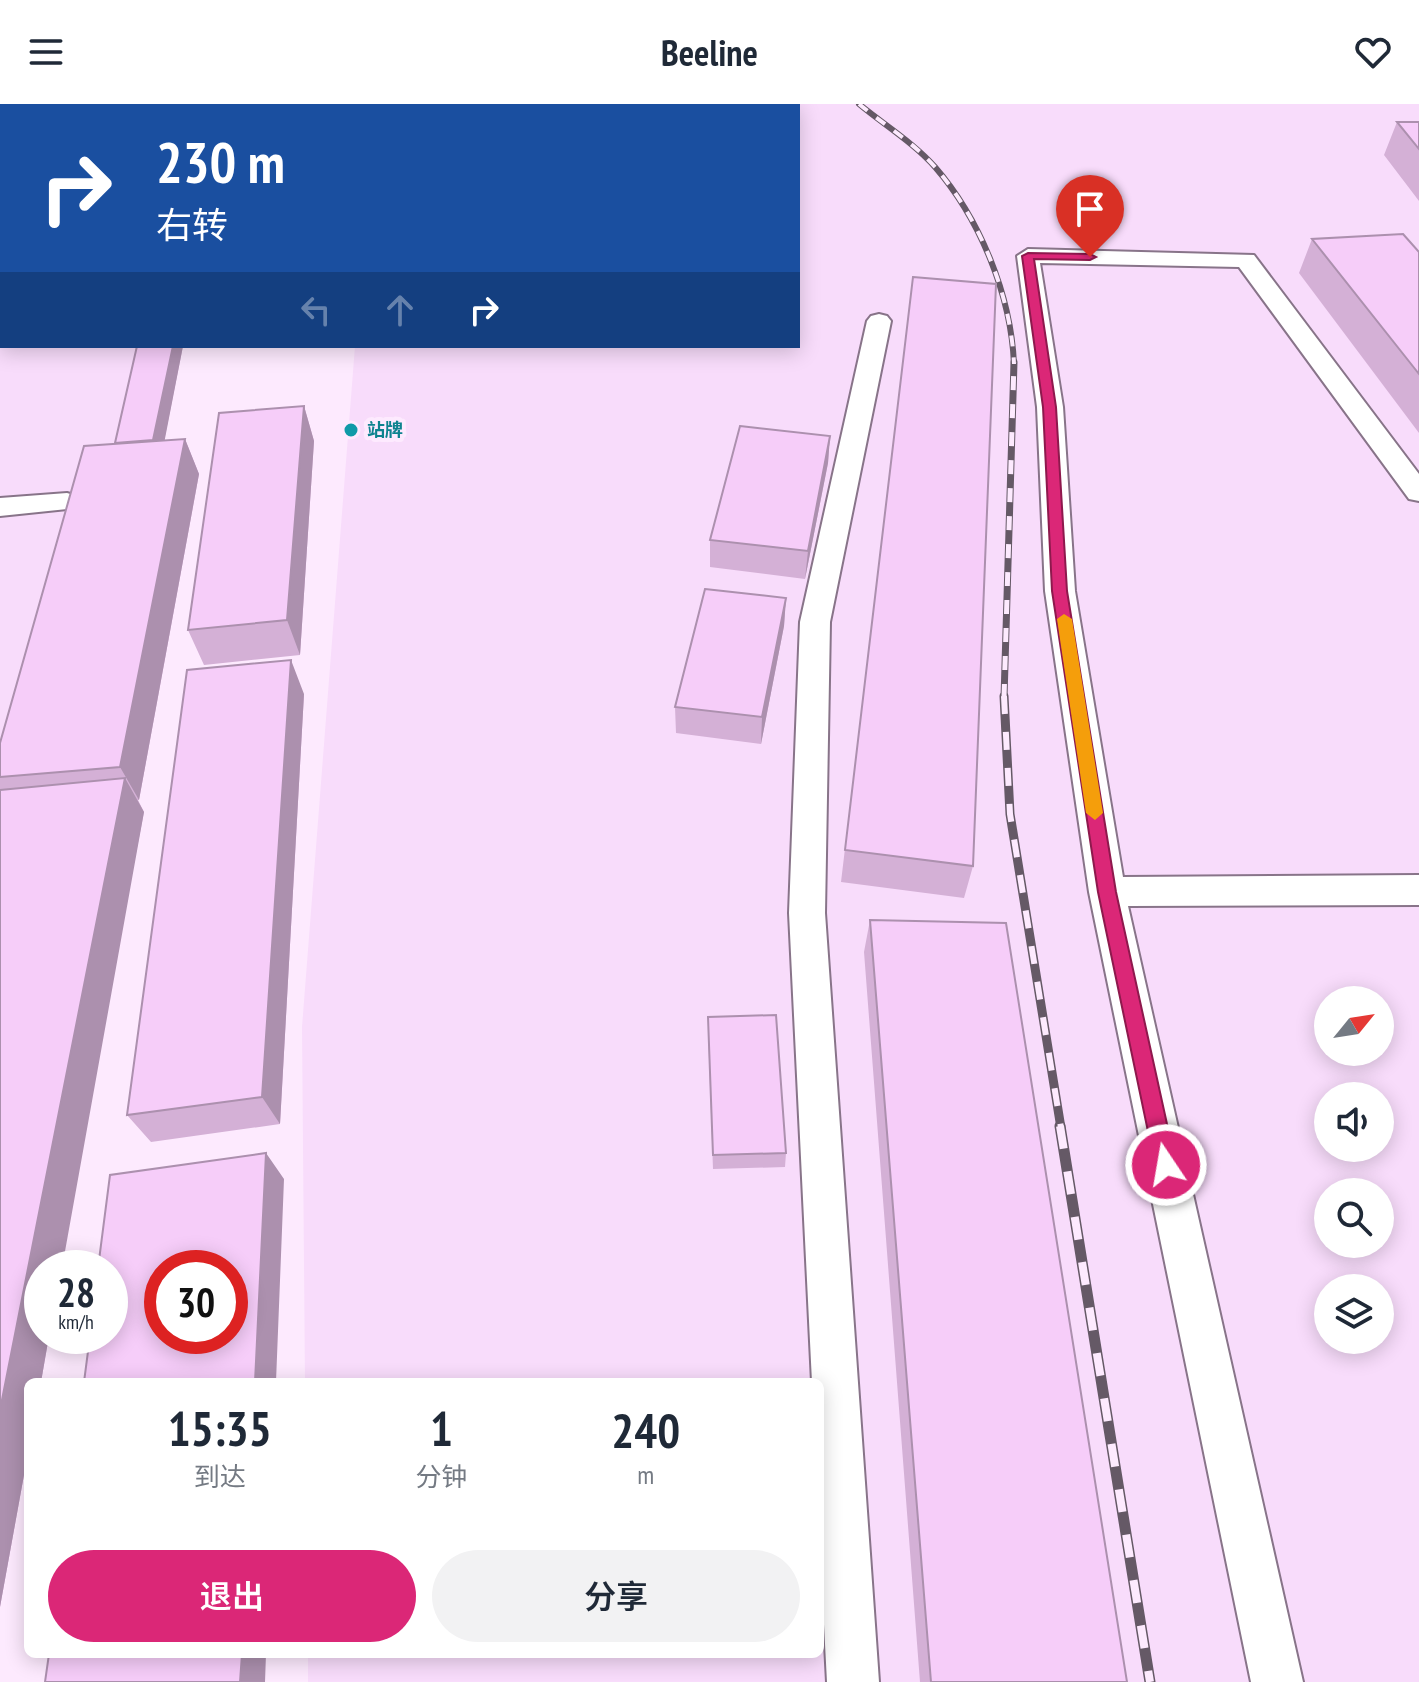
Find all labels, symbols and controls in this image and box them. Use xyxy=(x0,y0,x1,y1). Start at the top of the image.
text: Beeline xyxy=(661,29,758,76)
icon: menu xyxy=(24,30,68,74)
icon: heart xyxy=(1351,30,1395,74)
text: 230 m xyxy=(156,126,285,198)
icon: right xyxy=(24,136,128,240)
pin xyxy=(1056,175,1124,257)
icon: arrive xyxy=(1068,187,1112,231)
text: 右转 xyxy=(156,201,228,248)
icon: left xyxy=(294,288,338,332)
icon: ahead xyxy=(378,288,422,332)
icon: right xyxy=(462,288,506,332)
place label: 站牌 xyxy=(367,418,403,441)
marker: 站牌 xyxy=(342,421,360,439)
north arrow xyxy=(1314,986,1394,1066)
map controls xyxy=(1314,986,1394,1354)
button: sound xyxy=(1314,1082,1394,1162)
position arrow xyxy=(1124,1123,1208,1207)
button: search xyxy=(1314,1178,1394,1258)
speed limit sign: 30 xyxy=(144,1250,248,1354)
text: 28 xyxy=(57,1266,95,1318)
button: layers xyxy=(1314,1274,1394,1354)
text: km/h xyxy=(58,1309,94,1335)
text: 15:35 xyxy=(168,1397,272,1459)
text: 1 xyxy=(430,1397,453,1459)
text: 240 xyxy=(611,1399,680,1461)
text: m xyxy=(637,1458,654,1491)
text: 到达 xyxy=(194,1460,246,1493)
text: 分钟 xyxy=(415,1460,468,1493)
button: 退出 xyxy=(48,1550,416,1642)
button: 分享 xyxy=(432,1550,800,1642)

